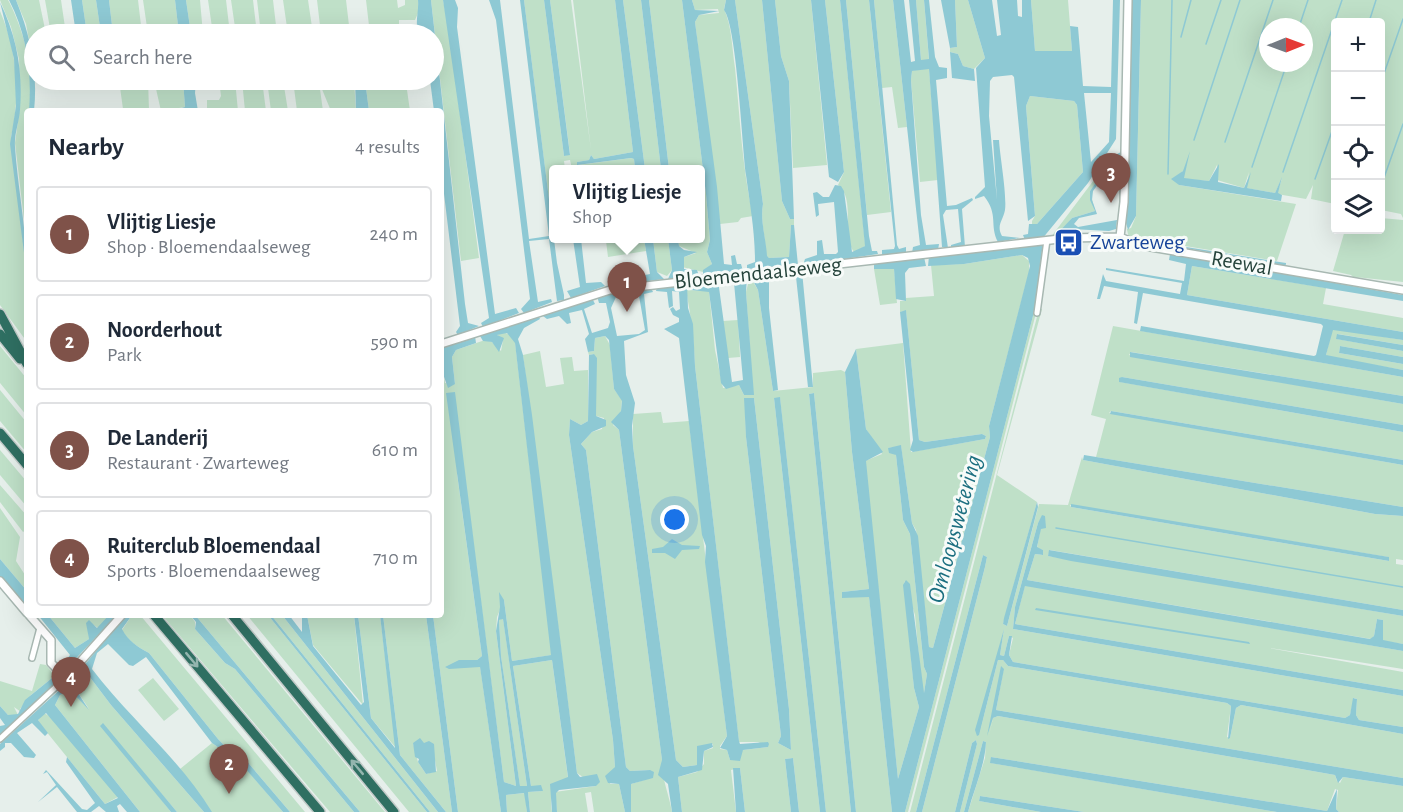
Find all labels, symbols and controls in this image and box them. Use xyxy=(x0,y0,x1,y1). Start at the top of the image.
north arrow xyxy=(1259,18,1313,72)
map controls xyxy=(1331,18,1385,234)
button: + xyxy=(1331,18,1385,72)
search box xyxy=(24,24,444,90)
icon: search xyxy=(45,41,78,74)
text: Search here xyxy=(93,46,192,68)
button: − xyxy=(1331,72,1385,126)
button: locate xyxy=(1331,126,1385,180)
text: Nearby xyxy=(48,134,124,160)
text: 4 results xyxy=(355,137,420,157)
pin: 3 xyxy=(1092,154,1130,203)
popup xyxy=(549,165,705,243)
button: layers xyxy=(1331,180,1385,234)
text: Vlijtig Liesje xyxy=(573,181,681,203)
text: Shop xyxy=(573,207,612,227)
text: Vlijtig Liesje xyxy=(107,211,216,233)
text: 1 xyxy=(66,224,73,244)
text: 240 m xyxy=(369,224,418,244)
bus stop icon: Zwarteweg xyxy=(1053,226,1085,258)
place label: Zwarteweg xyxy=(1090,231,1185,253)
text: Shop · Bloemendaalseweg xyxy=(107,237,310,257)
street label: Reewal xyxy=(1210,247,1274,279)
street label: Bloemendaalseweg xyxy=(673,253,843,293)
pin: 1 xyxy=(608,262,646,312)
text: Noorderhout xyxy=(107,319,222,341)
text: 2 xyxy=(65,332,74,352)
text: 590 m xyxy=(370,332,418,352)
text: Park xyxy=(107,345,142,365)
text: De Landerij xyxy=(107,427,208,449)
text: 3 xyxy=(65,440,74,460)
text: 610 m xyxy=(372,440,418,460)
water label: Omloopswetering xyxy=(924,452,986,606)
text: Restaurant · Zwarteweg xyxy=(107,453,289,473)
your location xyxy=(660,505,689,534)
text: Ruiterclub Bloemendaal xyxy=(107,535,321,557)
text: 4 xyxy=(64,548,75,568)
text: 710 m xyxy=(373,548,418,568)
text: Sports · Bloemendaalseweg xyxy=(107,561,320,581)
one-way arrow xyxy=(185,652,198,668)
pin: 4 xyxy=(52,658,90,707)
pin: 2 xyxy=(210,744,248,794)
one-way arrow xyxy=(351,759,364,775)

